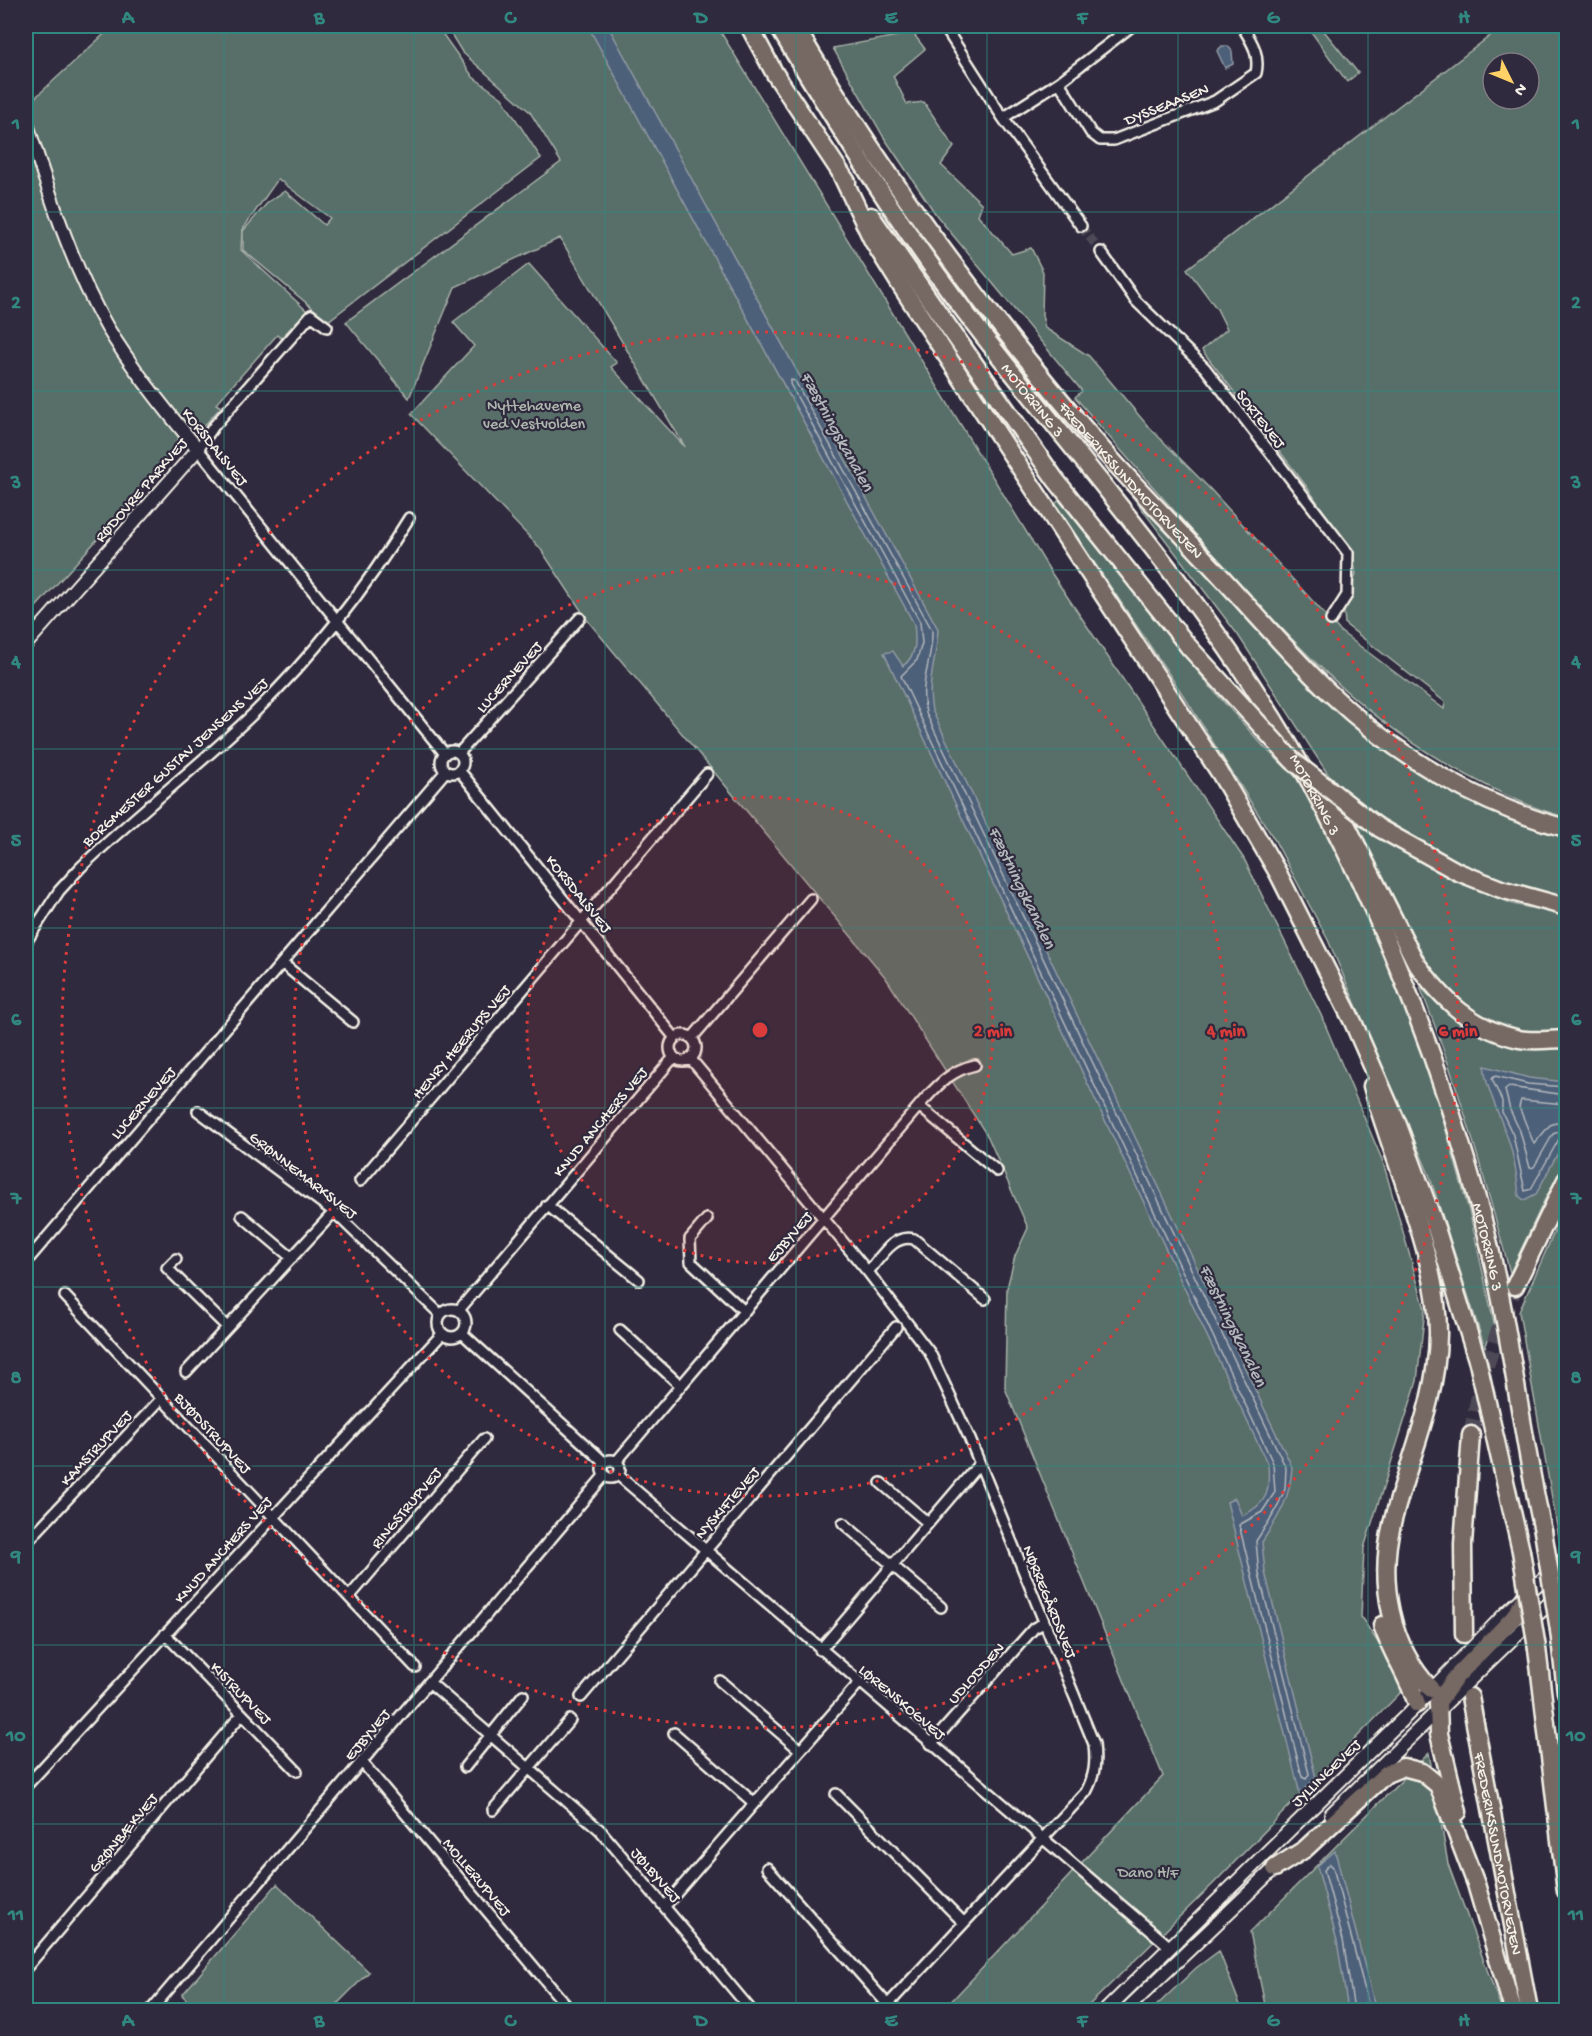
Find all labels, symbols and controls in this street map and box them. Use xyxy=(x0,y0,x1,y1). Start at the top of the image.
text: A xyxy=(121,8,136,31)
text: B xyxy=(313,8,325,31)
text: C xyxy=(504,8,518,31)
text: D xyxy=(692,8,708,31)
text: E xyxy=(885,8,899,31)
text: F xyxy=(1076,8,1089,31)
text: G xyxy=(1267,8,1281,31)
text: H xyxy=(1458,8,1470,31)
north arrow xyxy=(1481,51,1541,111)
text: N xyxy=(1509,79,1530,100)
street label: DYSSEAASEN xyxy=(1121,81,1212,132)
text: 1 xyxy=(11,114,20,137)
text: 1 xyxy=(1571,114,1580,137)
text: 2 xyxy=(11,293,21,316)
text: 2 xyxy=(1571,293,1581,316)
street label: MOTORRING 3 xyxy=(996,360,1067,442)
water label: Fæstningskanalen xyxy=(794,369,878,496)
street label: SORTEVEJ xyxy=(1231,387,1289,454)
park label: Nyttehaverne ved Vestvolden xyxy=(483,398,585,435)
street label: FREDERIKSSUNDMOTORVEJEN xyxy=(1052,398,1206,564)
street label: KORSDALSVEJ xyxy=(176,405,251,492)
street label: RØDOVRE PARKVEJ xyxy=(92,434,194,547)
text: 3 xyxy=(10,473,21,496)
text: 3 xyxy=(1570,473,1581,496)
street label: LUCERNEVEJ xyxy=(473,637,549,718)
text: 4 xyxy=(10,652,21,675)
text: 4 xyxy=(1570,652,1581,675)
street label: BORGMESTER GUSTAV JENSENS VEJ xyxy=(79,674,274,853)
street label: MOTORRING 3 xyxy=(1283,751,1342,839)
water label: Fæstningskanalen xyxy=(982,824,1060,953)
text: 5 xyxy=(11,831,22,854)
text: 5 xyxy=(1571,831,1582,854)
street label: KORSDALSVEJ xyxy=(540,852,615,939)
street label: HENRY HEERUPS VEJ xyxy=(409,981,517,1104)
text: 6 xyxy=(11,1010,22,1033)
text: 6 xyxy=(1571,1010,1582,1033)
centre of rings xyxy=(750,1020,770,1040)
text: 2 min xyxy=(974,1022,1013,1043)
text: 4 min xyxy=(1206,1022,1245,1043)
text: 6 min xyxy=(1439,1022,1478,1043)
street label: LUCERNEVEJ xyxy=(108,1063,182,1144)
street label: KNUD ANCHERS VEJ xyxy=(550,1063,654,1182)
street label: GRØNNEMARKSVEJ xyxy=(244,1129,361,1226)
text: 7 xyxy=(10,1189,23,1212)
text: 7 xyxy=(1570,1189,1583,1212)
street label: MOTORRING 3 xyxy=(1466,1201,1505,1293)
street label: EJBYVEJ xyxy=(763,1208,819,1268)
water label: Fæstningskanalen xyxy=(1193,1262,1271,1391)
text: 8 xyxy=(11,1368,22,1391)
text: 8 xyxy=(1571,1368,1582,1391)
street label: BJØDSTRUPVEJ xyxy=(168,1389,255,1480)
street label: KAMSTRUPVEJ xyxy=(58,1406,139,1491)
street label: NYSKIFTEVEJ xyxy=(692,1463,766,1544)
street label: RINGSTRUPVEJ xyxy=(368,1464,448,1554)
street label: KNUD ANCHERS VEJ xyxy=(172,1493,279,1609)
street label: NØRREGÅRDSVEJ xyxy=(1016,1543,1081,1663)
text: 9 xyxy=(10,1547,21,1570)
text: 9 xyxy=(1570,1547,1581,1570)
street label: UDLODDEN xyxy=(945,1640,1010,1709)
street label: KISTRUPVEJ xyxy=(205,1659,275,1731)
street label: LØRENSKOGVEJ xyxy=(853,1662,949,1747)
street label: EJBYVEJ xyxy=(342,1705,397,1766)
text: 10 xyxy=(5,1726,26,1749)
text: 10 xyxy=(1565,1726,1586,1749)
street label: JYLLINGEVEJ xyxy=(1289,1736,1367,1812)
street label: FREDERIKSSUNDMOTORVEJEN xyxy=(1467,1750,1524,1957)
street label: GRØNBÆKVEJ xyxy=(86,1790,164,1878)
street label: MOLLERUPVEJ xyxy=(437,1835,514,1922)
street label: JØLBYVEJ xyxy=(625,1845,684,1909)
park label: Dano H/F xyxy=(1117,1865,1179,1884)
text: 11 xyxy=(7,1905,24,1928)
text: 11 xyxy=(1567,1905,1584,1928)
text: A xyxy=(121,2011,136,2034)
text: B xyxy=(313,2011,325,2034)
text: C xyxy=(504,2011,518,2034)
text: D xyxy=(692,2011,708,2034)
text: E xyxy=(885,2011,899,2034)
text: F xyxy=(1076,2011,1089,2034)
text: G xyxy=(1267,2011,1281,2034)
text: H xyxy=(1458,2011,1470,2034)

